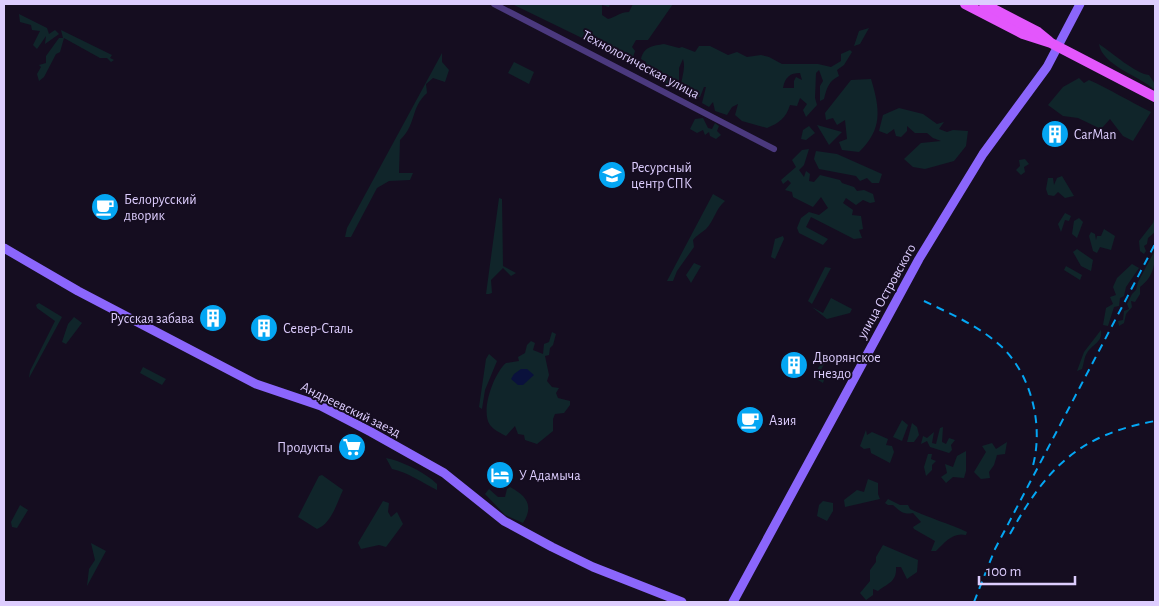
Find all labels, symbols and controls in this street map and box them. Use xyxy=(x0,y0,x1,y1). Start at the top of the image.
street label: Технологическая улица xyxy=(579,28,702,102)
building icon: CarMan xyxy=(1040,119,1070,149)
place label: CarMan xyxy=(1074,128,1117,142)
school or university icon: Ресурсный центр СПК xyxy=(597,160,627,190)
place label: Ресурсный центр СПК xyxy=(631,161,692,191)
cafe icon: Белорусский дворик xyxy=(90,192,120,222)
place label: Белорусский дворик xyxy=(124,193,197,223)
street label: улица Островского xyxy=(855,242,919,342)
building icon: Русская забава xyxy=(198,303,228,333)
place label: Русская забава xyxy=(110,312,195,326)
building icon: Север-Сталь xyxy=(249,313,279,343)
place label: Север-Сталь xyxy=(283,322,353,336)
building icon: Дворянское гнездо xyxy=(779,350,809,380)
place label: Дворянское гнездо xyxy=(813,351,881,381)
street label: Андреевский заезд xyxy=(298,380,403,440)
cafe icon: Азия xyxy=(735,405,765,435)
place label: Азия xyxy=(769,414,796,428)
supermarket icon: Продукты xyxy=(337,432,367,462)
place label: Продукты xyxy=(277,441,333,455)
hotel icon: У Адамыча xyxy=(485,460,515,490)
place label: У Адамыча xyxy=(519,469,581,483)
scale bar xyxy=(979,554,1075,586)
text: 100 m xyxy=(986,564,1021,579)

